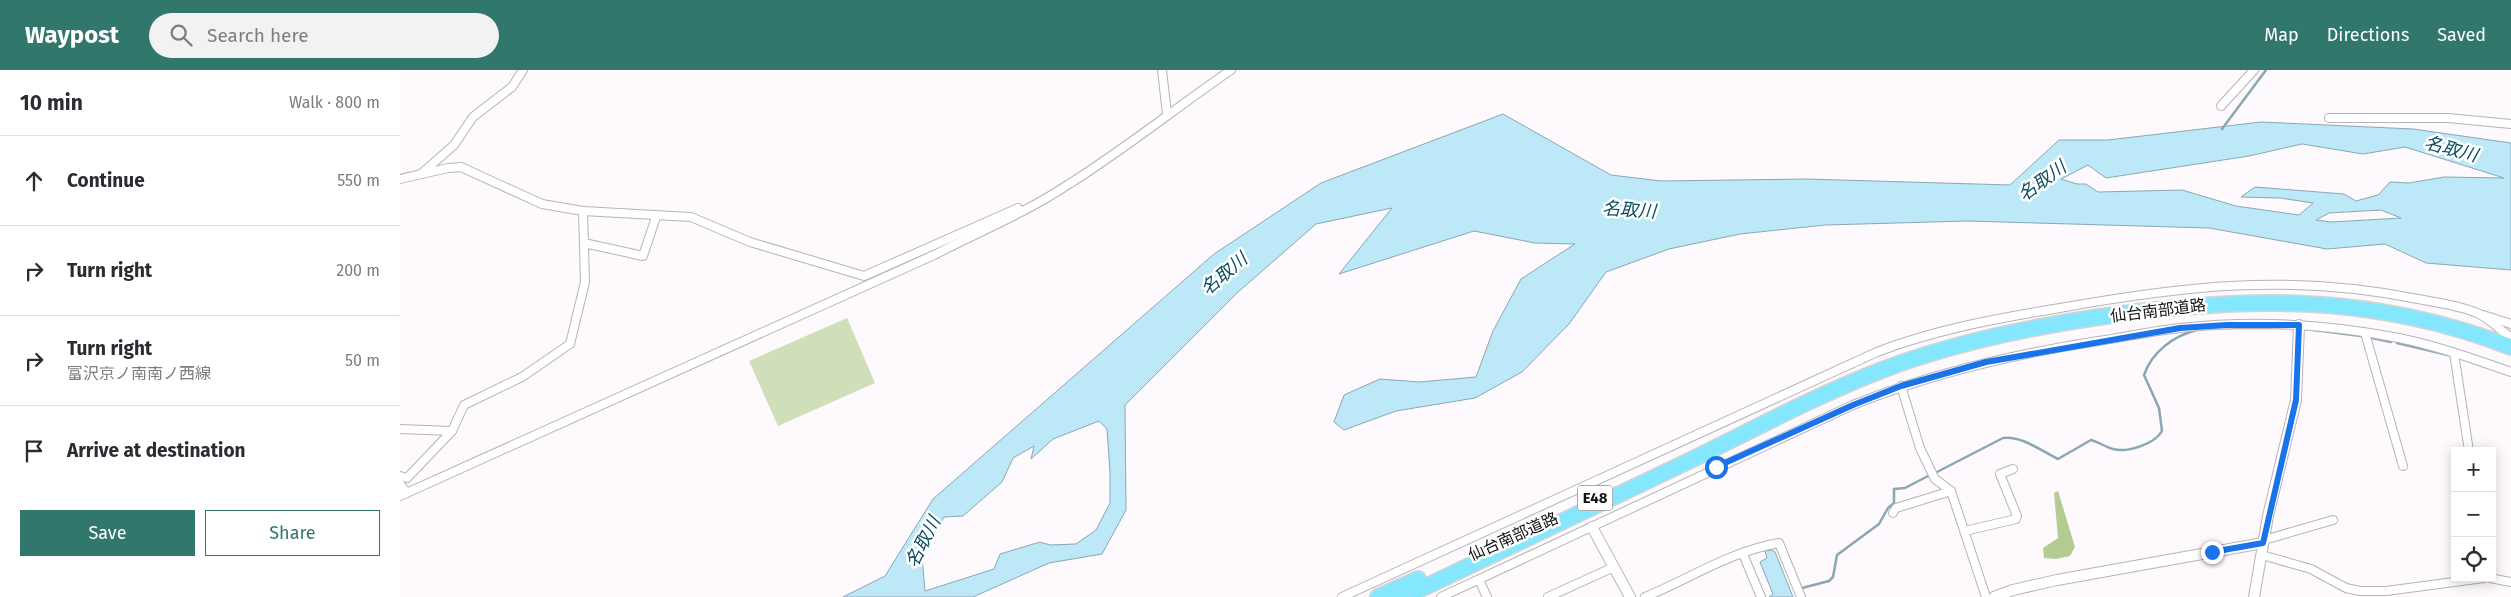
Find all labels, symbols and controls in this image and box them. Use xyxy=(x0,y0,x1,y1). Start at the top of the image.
search box xyxy=(149,13,499,58)
text: Waypost xyxy=(25,21,119,49)
icon: search xyxy=(167,21,195,49)
text: Search here xyxy=(207,24,309,47)
text: Map xyxy=(2264,24,2299,46)
text: Directions xyxy=(2327,24,2409,46)
text: Saved xyxy=(2437,24,2486,46)
text: 10 min xyxy=(20,90,83,116)
text: Walk · 800 m xyxy=(289,93,380,112)
water label: 名取川 xyxy=(2422,131,2482,167)
water label: 名取川 xyxy=(2014,155,2072,206)
icon: ahead xyxy=(20,167,48,195)
text: Continue xyxy=(67,169,145,192)
text: 550 m xyxy=(337,171,380,190)
water label: 名取川 xyxy=(1601,197,1659,223)
water label: 名取川 xyxy=(1196,247,1253,300)
icon: right xyxy=(20,257,48,285)
text: Turn right xyxy=(67,259,152,282)
text: 200 m xyxy=(336,261,380,280)
street label: 仙台南部道路 xyxy=(2109,295,2207,326)
text: Turn right xyxy=(67,337,152,360)
icon: right xyxy=(20,347,48,375)
text: 50 m xyxy=(345,351,380,370)
text: 富沢京ノ南南ノ西線 xyxy=(67,364,211,383)
icon: arrive xyxy=(20,437,48,465)
text: Arrive at destination xyxy=(67,439,246,462)
map controls xyxy=(2451,447,2496,582)
button: + xyxy=(2451,447,2496,492)
route start xyxy=(1705,456,1728,479)
road number: E48 xyxy=(1578,486,1612,510)
button: − xyxy=(2451,492,2496,537)
street label: 仙台南部道路 xyxy=(1465,508,1561,565)
button: Save xyxy=(20,510,195,556)
button: Share xyxy=(205,510,380,556)
water label: 名取川 xyxy=(901,511,946,571)
button: locate xyxy=(2451,537,2496,582)
route end xyxy=(2201,541,2224,564)

